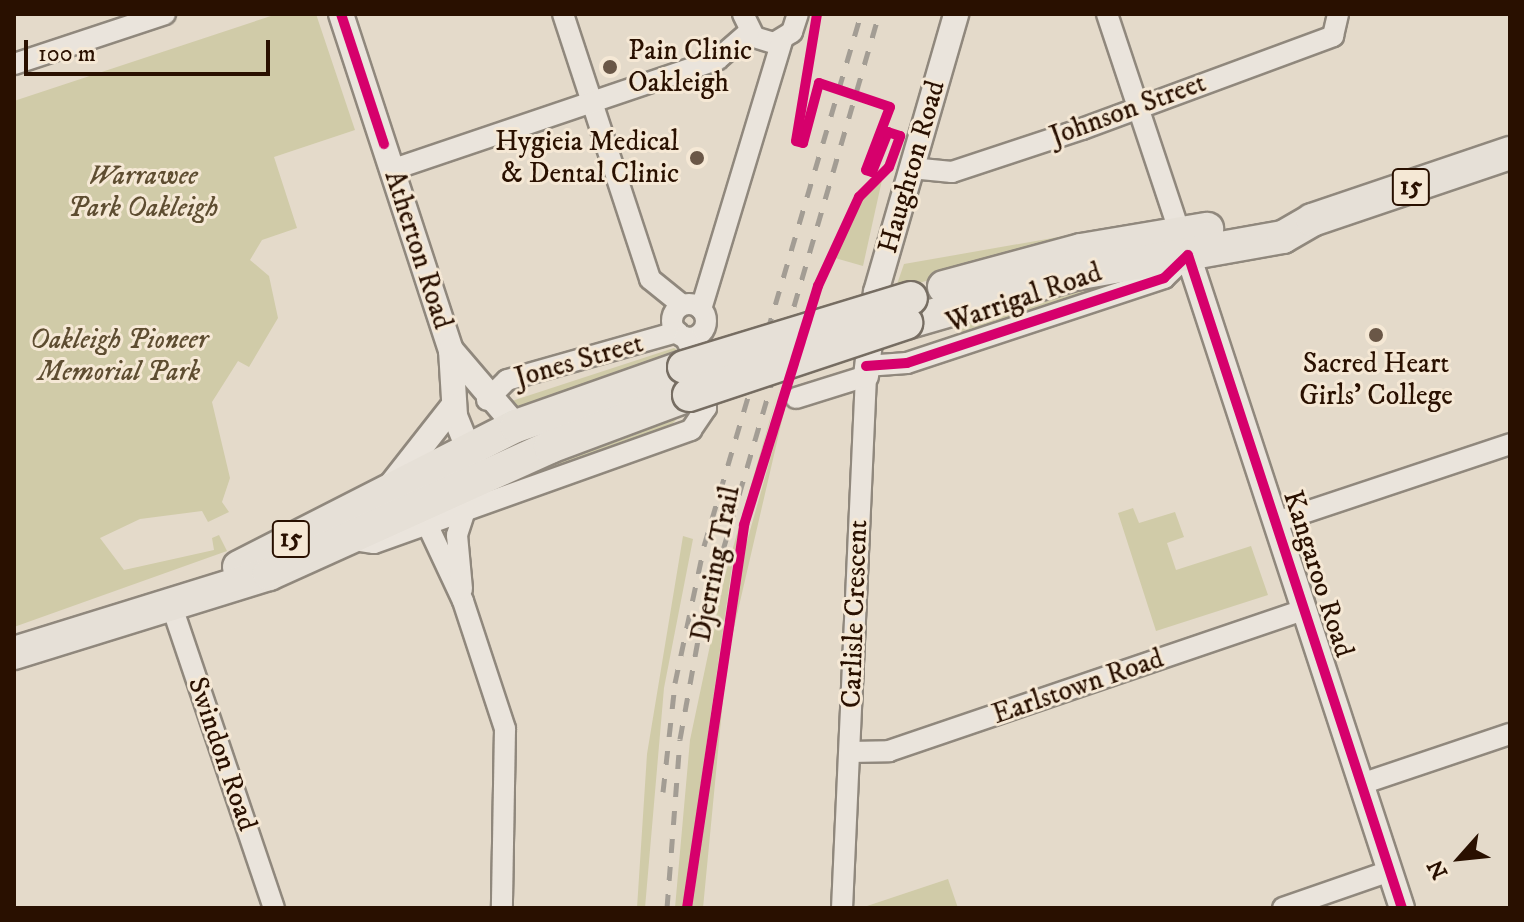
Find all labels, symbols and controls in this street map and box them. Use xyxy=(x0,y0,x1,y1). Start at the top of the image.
scale bar xyxy=(28,24,274,74)
place label: Pain Clinic Oakleigh xyxy=(628,34,752,100)
text: 100 m xyxy=(38,39,96,69)
marker: Pain Clinic Oakleigh xyxy=(599,56,621,78)
street label: Johnson Street xyxy=(1046,66,1210,154)
street label: Haughton Road xyxy=(871,77,953,257)
place label: Hygieia Medical & Dental Clinic xyxy=(495,125,679,191)
marker: Hygieia Medical & Dental Clinic xyxy=(686,147,708,169)
park label: Warrawee Park Oakleigh xyxy=(68,159,218,225)
road number: 15 xyxy=(1391,165,1431,209)
street label: Atherton Road xyxy=(377,167,459,333)
street label: Warrigal Road xyxy=(942,256,1106,340)
park label: Oakleigh Pioneer Memorial Park xyxy=(30,323,208,389)
marker: Sacred Heart Girls' College xyxy=(1367,326,1385,344)
street label: Jones Street xyxy=(511,327,647,395)
place label: Sacred Heart Girls' College xyxy=(1299,347,1453,413)
street label: Djerring Trail xyxy=(684,483,748,645)
street label: Kangaroo Road xyxy=(1275,486,1361,662)
road number: 15 xyxy=(271,517,311,561)
street label: Carlisle Crescent xyxy=(835,519,875,709)
street label: Earlstown Road xyxy=(988,642,1168,732)
street label: Swindon Road xyxy=(180,673,264,835)
north arrow xyxy=(1420,818,1500,898)
text: N xyxy=(1422,855,1454,883)

